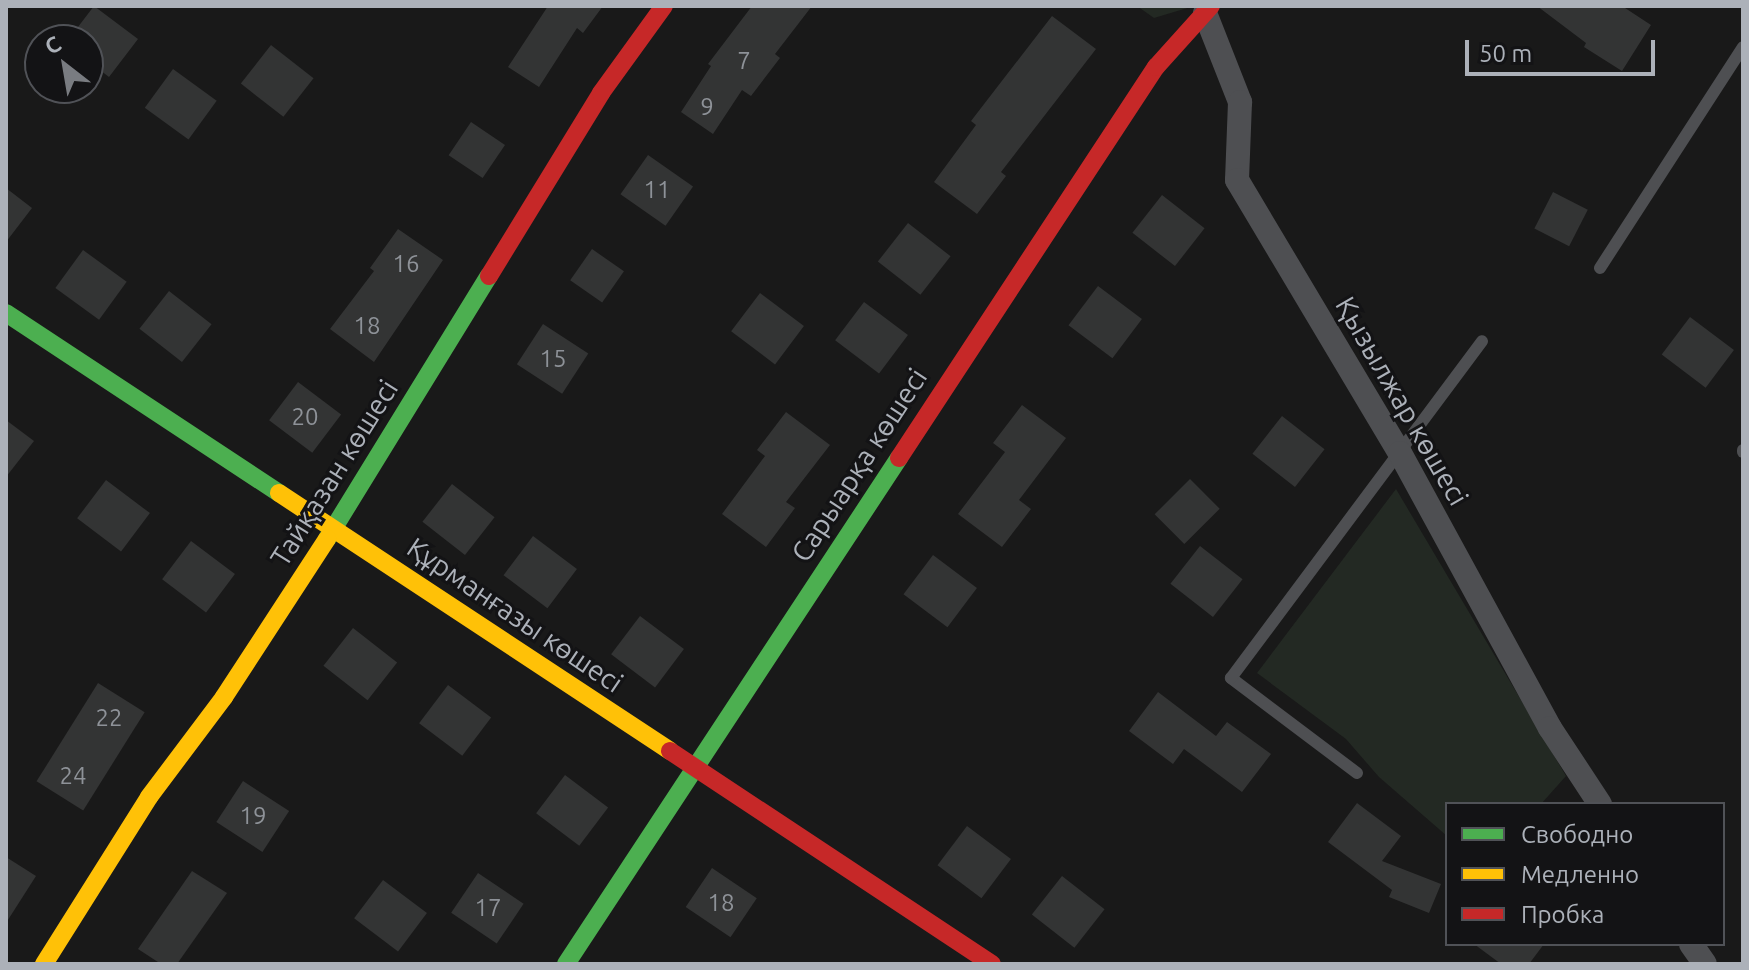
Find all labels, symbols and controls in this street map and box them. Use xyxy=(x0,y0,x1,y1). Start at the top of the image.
north arrow xyxy=(24,24,104,104)
scale bar xyxy=(1469,24,1659,74)
text: С xyxy=(40,30,65,59)
text: 50 m xyxy=(1479,40,1532,67)
house number: 7 xyxy=(737,47,751,75)
house number: 9 xyxy=(700,93,714,121)
house number: 11 xyxy=(643,176,671,204)
house number: 16 xyxy=(392,250,420,278)
street label: Қызылжар көшесі xyxy=(1329,291,1475,511)
house number: 18 xyxy=(353,312,381,340)
house number: 15 xyxy=(539,345,567,373)
street label: Сарыарқа көшесі xyxy=(784,362,934,568)
street label: Тайқазан көшесі xyxy=(263,373,405,573)
house number: 20 xyxy=(291,403,319,431)
street label: Құрманғазы көшесі xyxy=(401,530,629,700)
house number: 22 xyxy=(95,704,123,732)
house number: 24 xyxy=(59,762,87,790)
house number: 19 xyxy=(239,802,267,830)
legend xyxy=(1445,802,1725,946)
text: Свободно xyxy=(1521,821,1633,848)
text: Медленно xyxy=(1521,861,1639,888)
house number: 18 xyxy=(707,889,735,917)
house number: 17 xyxy=(474,894,502,922)
text: Пробка xyxy=(1521,901,1604,928)

